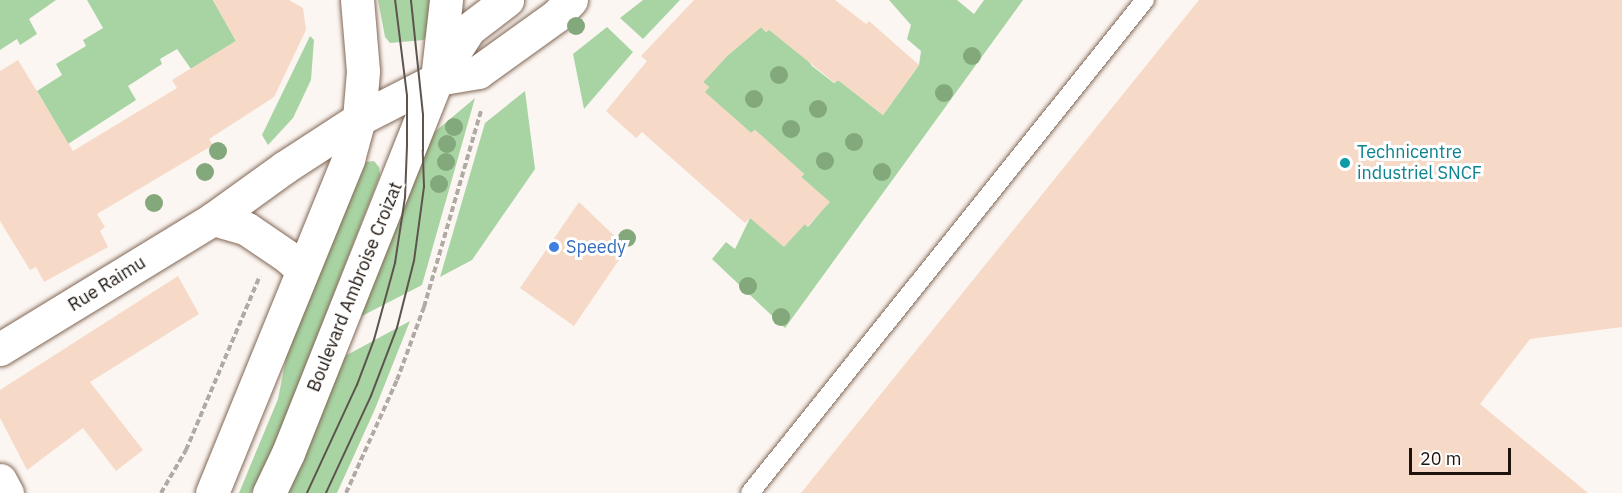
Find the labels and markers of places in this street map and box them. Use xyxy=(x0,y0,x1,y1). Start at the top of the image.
place label: Technicentre industriel SNCF xyxy=(1357,142,1482,184)
marker: Technicentre industriel SNCF xyxy=(1338,156,1352,170)
place label: Speedy xyxy=(566,236,626,258)
marker: Speedy xyxy=(547,240,561,254)

